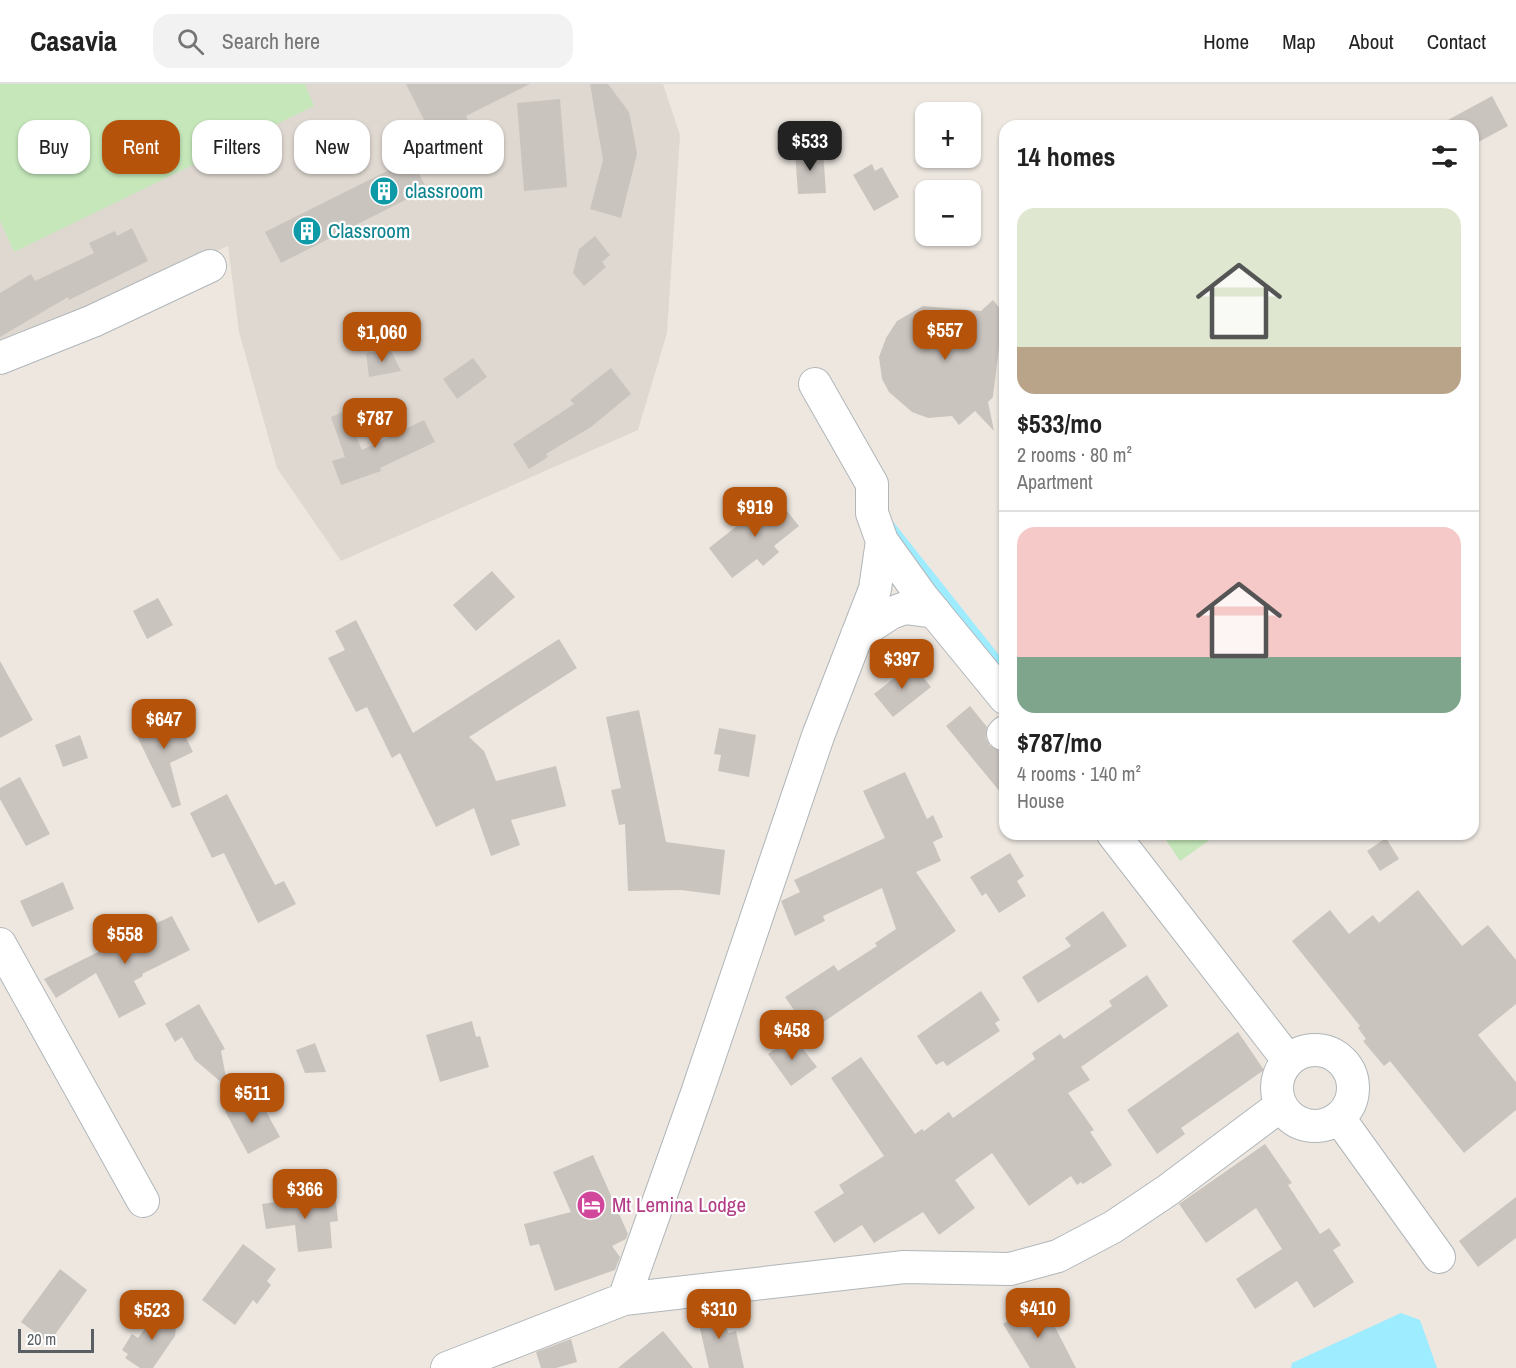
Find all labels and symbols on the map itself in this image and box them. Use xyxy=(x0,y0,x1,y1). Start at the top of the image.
pin: $533 xyxy=(774,121,846,172)
building icon: classroom xyxy=(368,175,400,207)
place label: classroom xyxy=(405,176,483,205)
building icon: Classroom xyxy=(291,215,323,247)
place label: Classroom xyxy=(328,216,410,245)
pin: $557 xyxy=(909,310,981,361)
pin: $1,060 xyxy=(333,312,431,363)
pin: $787 xyxy=(339,398,411,449)
pin: $919 xyxy=(719,487,791,538)
pin: $397 xyxy=(866,639,938,690)
pin: $647 xyxy=(128,699,200,750)
pin: $558 xyxy=(89,914,161,965)
pin: $458 xyxy=(756,1010,828,1061)
pin: $511 xyxy=(216,1073,288,1124)
pin: $366 xyxy=(269,1169,341,1220)
hotel icon: Mt Lemina Lodge xyxy=(575,1189,607,1221)
place label: Mt Lemina Lodge xyxy=(612,1190,746,1219)
pin: $410 xyxy=(1002,1288,1074,1339)
pin: $310 xyxy=(683,1289,755,1340)
pin: $523 xyxy=(116,1290,188,1341)
scale bar xyxy=(18,1326,94,1354)

